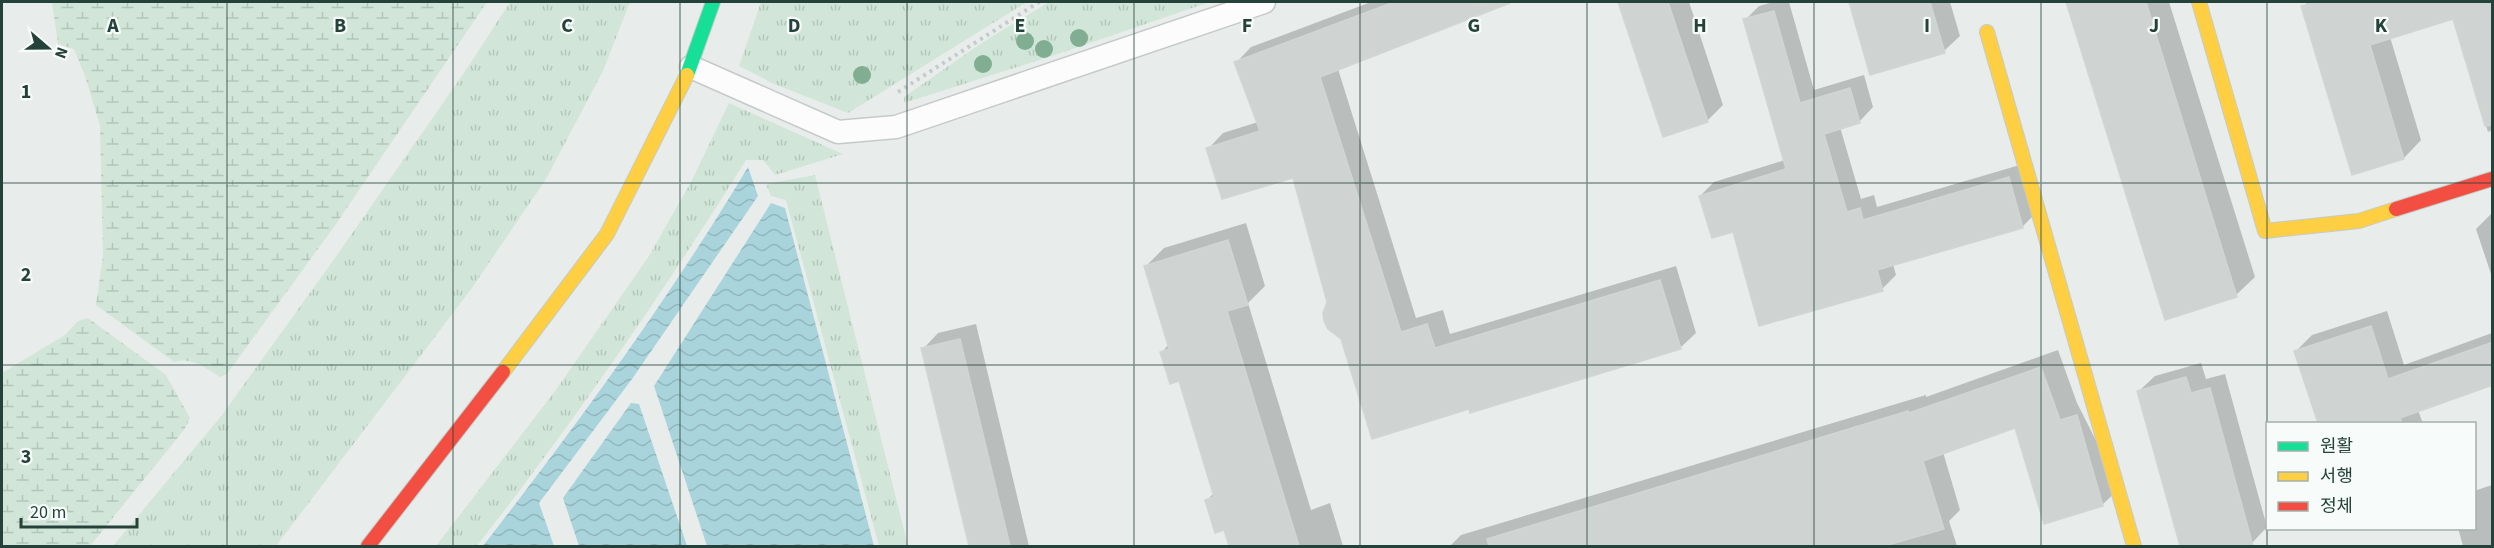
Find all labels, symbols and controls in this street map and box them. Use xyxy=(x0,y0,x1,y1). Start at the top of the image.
text: A xyxy=(106,12,119,40)
text: B xyxy=(334,12,346,40)
text: C xyxy=(561,12,573,40)
text: D xyxy=(788,12,800,40)
text: E xyxy=(1015,12,1025,40)
text: F xyxy=(1242,12,1252,40)
text: G xyxy=(1468,12,1480,40)
text: H xyxy=(1693,12,1707,40)
text: I xyxy=(1924,12,1930,40)
text: J xyxy=(2149,12,2159,40)
text: K xyxy=(2375,12,2388,40)
north arrow xyxy=(18,18,78,78)
text: N xyxy=(49,44,73,62)
text: 1 xyxy=(21,78,31,106)
text: 2 xyxy=(21,261,31,289)
legend xyxy=(2266,422,2476,530)
text: 원활 xyxy=(2320,434,2353,459)
text: 3 xyxy=(21,443,31,471)
text: 서행 xyxy=(2320,464,2353,489)
scale bar xyxy=(21,491,136,529)
text: 정체 xyxy=(2320,494,2353,519)
text: 20 m xyxy=(30,500,66,525)

